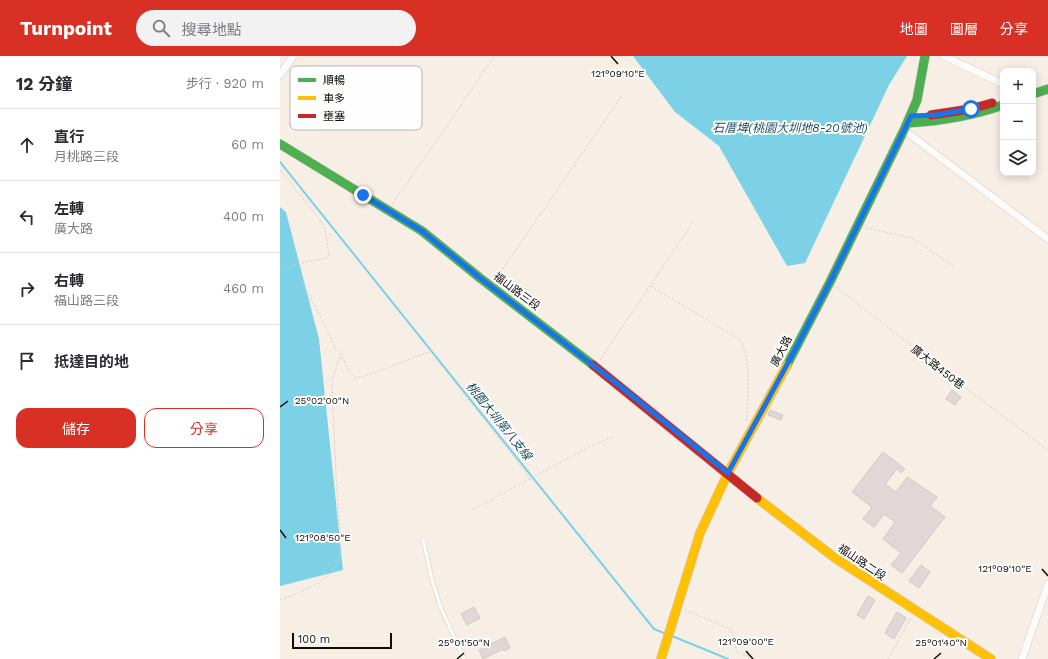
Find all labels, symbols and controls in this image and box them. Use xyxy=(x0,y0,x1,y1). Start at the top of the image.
search box xyxy=(136,10,416,46)
text: Turnpoint xyxy=(20,17,112,40)
icon: search xyxy=(150,17,172,39)
text: 搜尋地點 xyxy=(182,21,242,39)
text: 地圖 xyxy=(900,21,928,37)
text: 圖層 xyxy=(950,21,978,37)
text: 分享 xyxy=(1000,21,1028,37)
legend xyxy=(290,66,422,130)
text: 121°09'10"E xyxy=(591,68,645,79)
map controls xyxy=(1000,68,1036,176)
button: + xyxy=(1000,68,1036,104)
text: 12 分鐘 xyxy=(16,74,72,94)
text: 順暢 xyxy=(323,74,345,87)
text: 步行 · 920 m xyxy=(186,76,264,91)
text: 車多 xyxy=(323,92,345,105)
route start xyxy=(962,100,980,118)
button: − xyxy=(1000,104,1036,140)
text: 壅塞 xyxy=(323,110,345,123)
water label: 石厝埤(桃園大圳地8-20號池) xyxy=(712,121,868,135)
text: 直行 xyxy=(54,128,84,146)
icon: ahead xyxy=(16,134,38,156)
text: 60 m xyxy=(231,137,264,152)
button: layers xyxy=(1000,140,1036,176)
text: 月桃路三段 xyxy=(54,149,119,164)
route end xyxy=(354,186,372,204)
text: 左轉 xyxy=(54,200,84,218)
icon: left xyxy=(16,206,38,228)
text: 400 m xyxy=(223,209,264,224)
text: 廣大路 xyxy=(54,221,93,236)
street label: 福山路三段 xyxy=(491,270,543,313)
text: 右轉 xyxy=(54,272,84,290)
icon: right xyxy=(16,278,38,300)
text: 460 m xyxy=(223,281,264,296)
text: 福山路三段 xyxy=(54,293,119,308)
street label: 廣大路 xyxy=(768,334,795,369)
street label: 廣大路450巷 xyxy=(908,343,967,392)
icon: arrive xyxy=(16,350,38,372)
text: 抵達目的地 xyxy=(54,353,129,371)
water label: 桃園大圳第八支線 xyxy=(463,379,536,464)
text: 25°02'00"N xyxy=(295,395,349,406)
button: 儲存 xyxy=(16,408,136,448)
button: 分享 xyxy=(144,408,264,448)
text: 121°08'50"E xyxy=(295,532,351,543)
street label: 福山路二段 xyxy=(835,542,888,583)
text: 121°09'10"E xyxy=(978,563,1032,574)
scale bar xyxy=(292,631,392,650)
text: 100 m xyxy=(298,633,330,646)
text: 121°09'00"E xyxy=(718,636,774,647)
text: 25°01'50"N xyxy=(438,637,490,648)
text: 25°01'40"N xyxy=(915,637,967,648)

